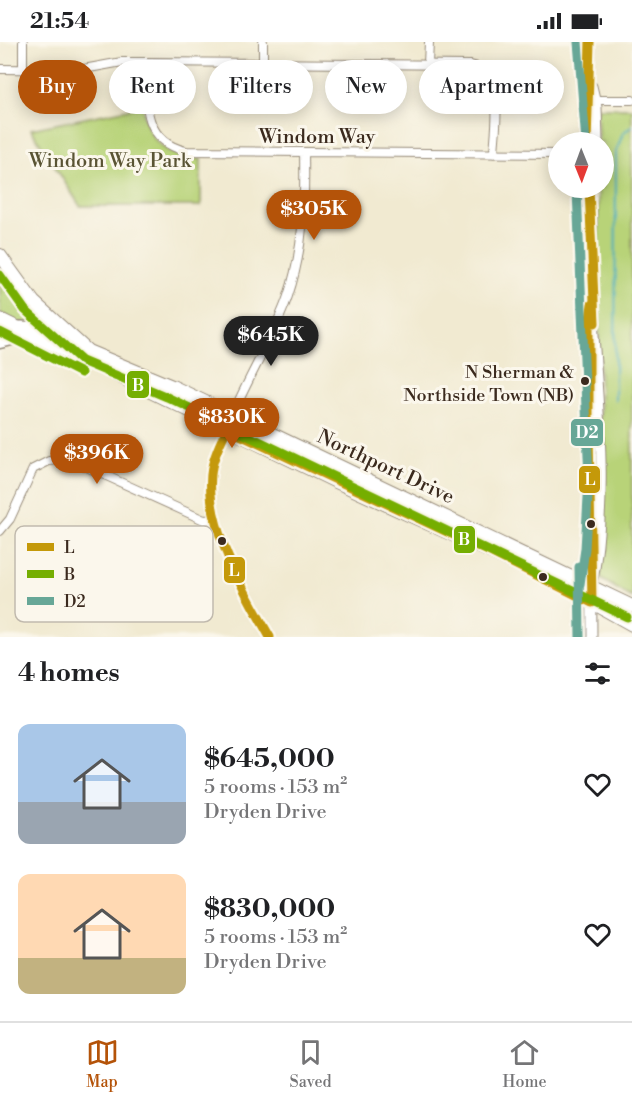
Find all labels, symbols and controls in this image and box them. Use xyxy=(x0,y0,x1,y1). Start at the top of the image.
text: 21:54 xyxy=(30,8,89,35)
chip: Buy xyxy=(18,60,97,114)
chip: Rent xyxy=(109,60,196,114)
chip: Filters xyxy=(208,60,313,114)
chip: New xyxy=(325,60,407,114)
chip: Apartment xyxy=(419,60,564,114)
street label: Windom Way xyxy=(258,125,376,150)
north arrow xyxy=(548,132,614,198)
map controls xyxy=(548,132,614,198)
park label: Windom Way Park xyxy=(28,149,193,174)
pin: $305K xyxy=(272,190,356,241)
text: $305K xyxy=(280,197,348,222)
pin: $645K xyxy=(229,316,313,367)
text: $645K xyxy=(238,323,304,348)
place label: N Sherman & Northside Town (NB) xyxy=(403,361,575,407)
line badge: B xyxy=(126,370,150,399)
marker: N Sherman & Northside Town (NB) xyxy=(579,375,591,387)
text: B xyxy=(132,376,144,396)
pin: $830K xyxy=(190,398,274,449)
text: $830K xyxy=(198,405,266,430)
line badge: D2 xyxy=(570,418,604,447)
text: D2 xyxy=(576,423,598,443)
street label: Northport Drive xyxy=(313,425,458,510)
pin: $396K xyxy=(55,434,139,485)
text: $396K xyxy=(64,441,130,466)
line badge: L xyxy=(578,465,601,494)
text: L xyxy=(585,470,596,490)
unlabelled marker xyxy=(585,518,597,530)
line badge: B xyxy=(453,525,476,554)
legend xyxy=(15,526,213,622)
text: B xyxy=(458,530,470,550)
unlabelled marker xyxy=(216,535,228,547)
text: L xyxy=(64,538,75,558)
line badge: L xyxy=(223,556,246,584)
text: L xyxy=(229,561,240,581)
text: B xyxy=(63,565,75,585)
unlabelled marker xyxy=(537,571,549,583)
text: D2 xyxy=(64,592,86,612)
text: 4 homes xyxy=(18,657,120,689)
icon: filters xyxy=(581,657,614,690)
text: $645,000 xyxy=(204,743,335,775)
icon: home xyxy=(66,748,138,820)
icon: heart xyxy=(581,768,614,801)
text: 5 rooms · 153 m² xyxy=(204,775,347,800)
text: Dryden Drive xyxy=(204,800,327,825)
text: $830,000 xyxy=(204,893,335,925)
icon: home xyxy=(66,898,138,970)
icon: heart xyxy=(581,918,614,951)
text: 5 rooms · 153 m² xyxy=(204,925,347,950)
text: Dryden Drive xyxy=(204,950,327,975)
tab: Map xyxy=(86,1036,119,1092)
tab: Saved xyxy=(290,1036,332,1092)
tab: Home xyxy=(503,1036,546,1092)

